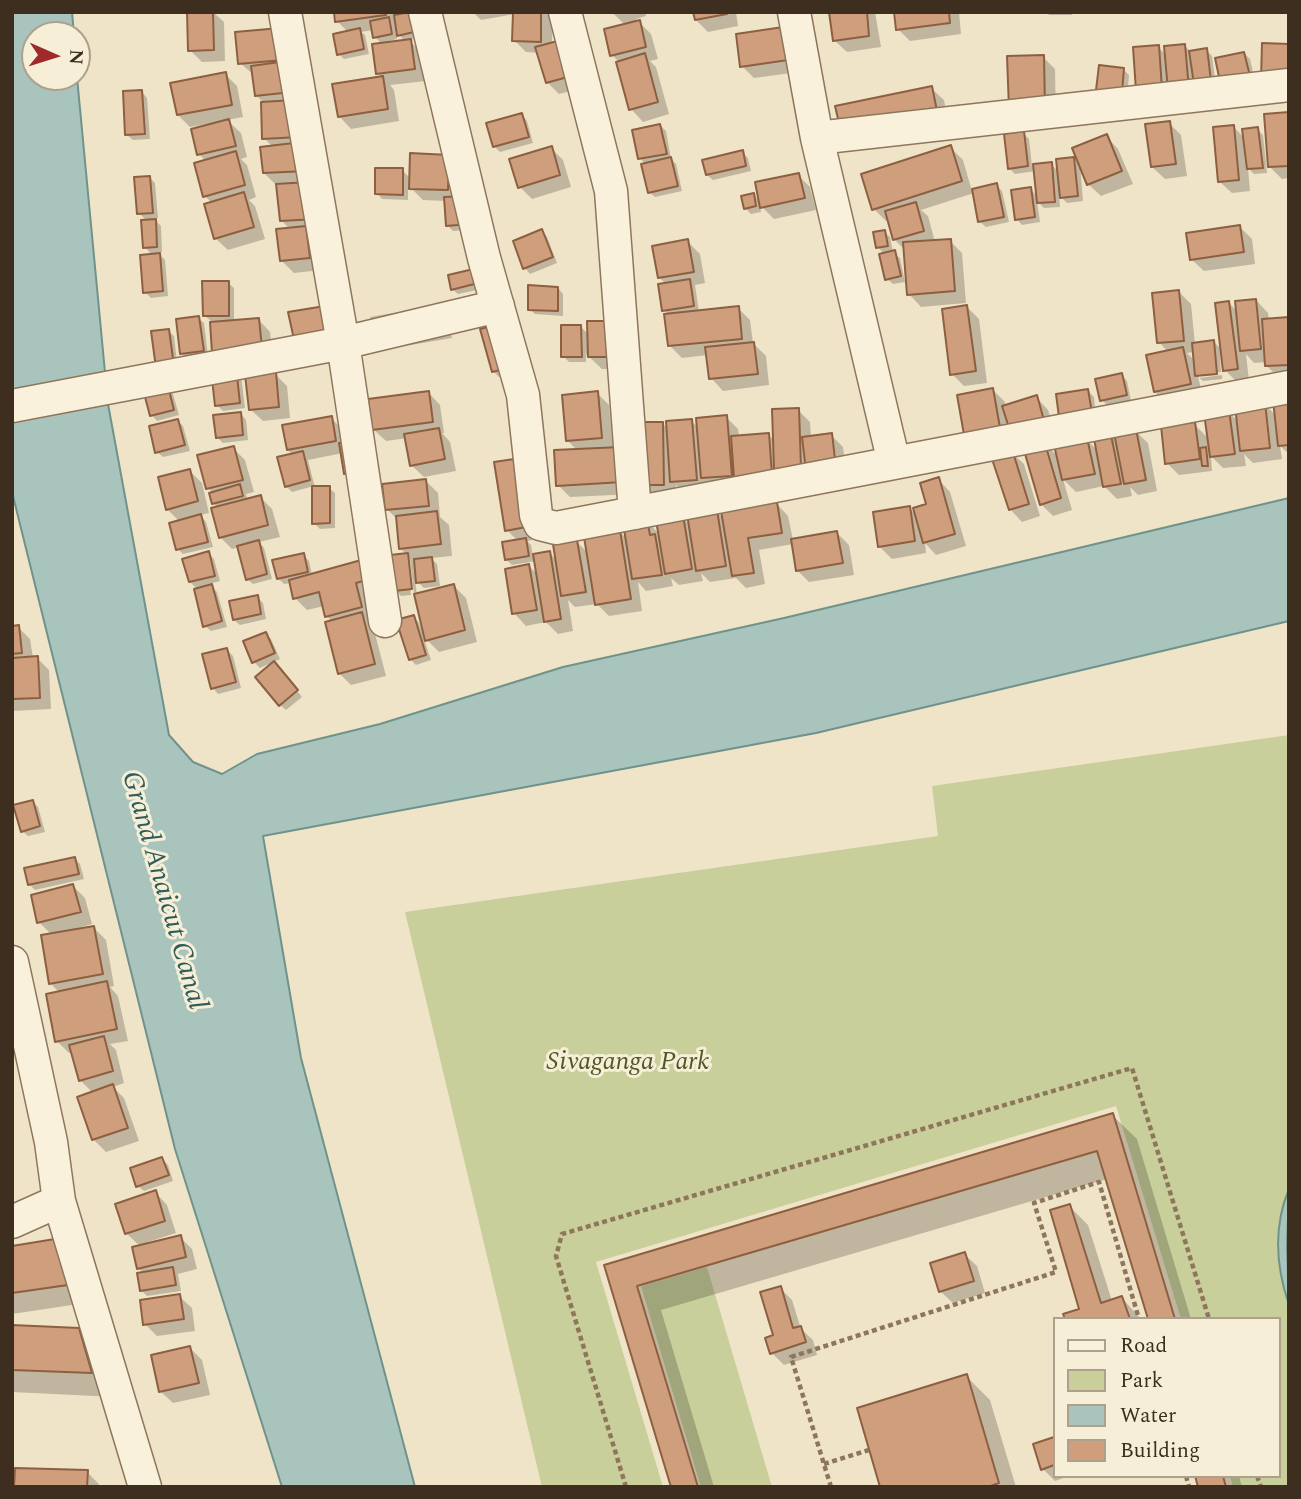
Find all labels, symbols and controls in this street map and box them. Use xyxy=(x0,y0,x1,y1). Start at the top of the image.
north arrow xyxy=(21,21,91,91)
text: N xyxy=(61,49,90,66)
water label: Grand Anaicut Canal xyxy=(112,768,212,1014)
park label: Sivaganga Park xyxy=(547,1048,709,1080)
legend xyxy=(1052,1317,1280,1478)
text: Road xyxy=(1120,1330,1167,1362)
text: Park xyxy=(1120,1365,1163,1397)
text: Water xyxy=(1120,1400,1176,1432)
text: Building xyxy=(1120,1435,1200,1467)

